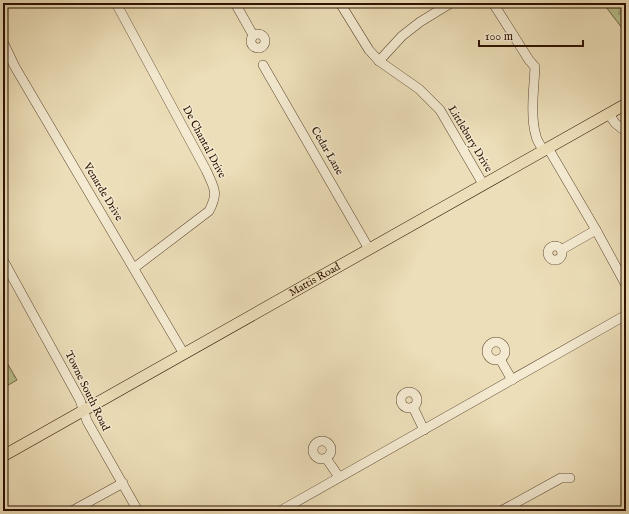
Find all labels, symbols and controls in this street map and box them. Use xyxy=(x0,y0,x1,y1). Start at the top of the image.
scale bar xyxy=(479,22,583,48)
text: 100 m xyxy=(485,29,513,44)
street label: De Chantal Drive xyxy=(179,103,229,181)
street label: Littlebury Drive xyxy=(445,103,495,175)
street label: Cedar Lane xyxy=(308,124,346,178)
street label: Venarde Drive xyxy=(80,160,126,224)
street label: Mattis Road xyxy=(287,260,343,300)
street label: Towne South Road xyxy=(62,349,113,434)

